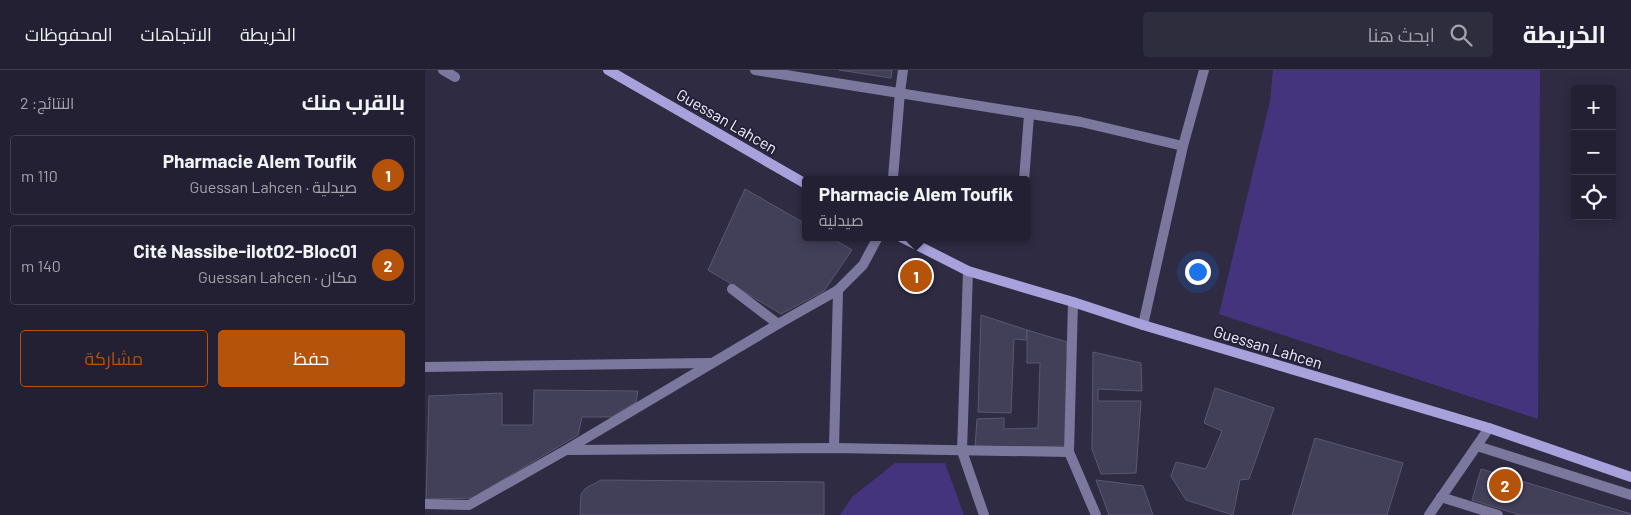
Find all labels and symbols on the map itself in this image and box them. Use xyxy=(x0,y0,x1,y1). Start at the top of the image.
street label: Guessan Lahcen xyxy=(674,84,781,157)
pin: 1 xyxy=(900,257,932,295)
your location xyxy=(1185,259,1211,285)
street label: Guessan Lahcen xyxy=(1211,321,1325,372)
pin: 2 xyxy=(1489,466,1521,504)

